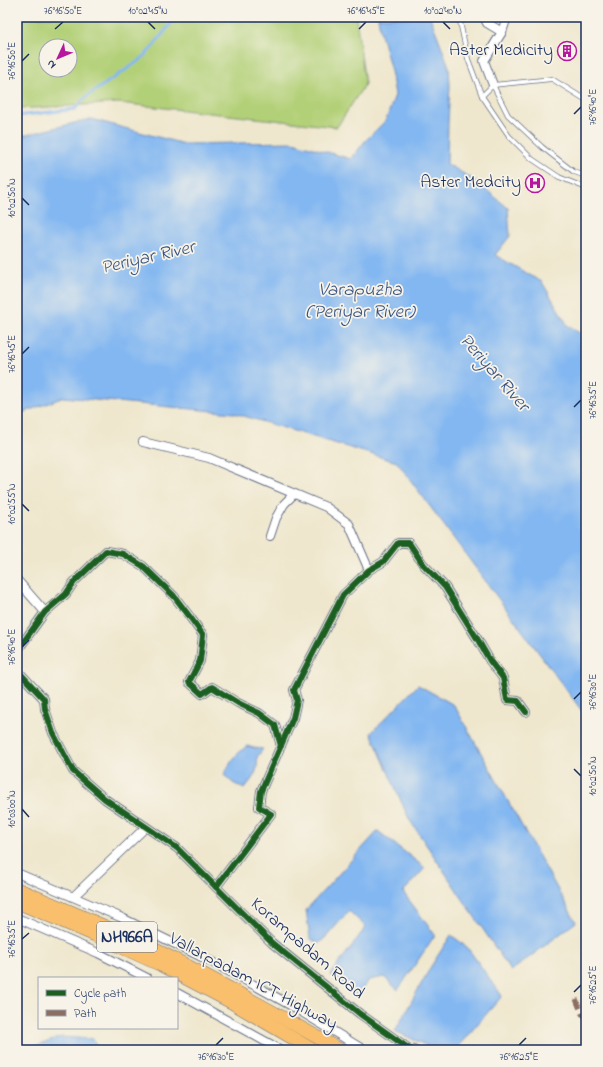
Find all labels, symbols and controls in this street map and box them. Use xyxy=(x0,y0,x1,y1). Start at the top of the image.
text: 76°16'50"E xyxy=(44,4,82,19)
text: 10°02'45"N xyxy=(128,4,168,19)
text: 76°16'45"E xyxy=(347,4,385,19)
text: 10°02'40"N xyxy=(424,4,462,19)
north arrow xyxy=(38,38,78,78)
place label: Aster Medicity xyxy=(449,38,553,64)
building icon: Aster Medicity xyxy=(556,40,578,62)
text: 76°16'50"E xyxy=(5,42,20,80)
text: N xyxy=(43,56,60,72)
text: 76°16'40"E xyxy=(586,89,601,125)
place label: Aster Medcity xyxy=(420,170,521,196)
hospital icon: Aster Medcity xyxy=(524,172,546,194)
text: 10°02'50"N xyxy=(5,178,20,218)
water label: Periyar River xyxy=(98,234,200,282)
water label: Varapuzha (Periyar River) xyxy=(306,277,417,326)
water label: Periyar River xyxy=(453,328,537,419)
text: 76°16'45"E xyxy=(5,335,20,373)
text: 76°16'35"E xyxy=(586,381,601,419)
text: 10°02'55"N xyxy=(5,483,20,525)
text: 76°16'40"E xyxy=(5,629,20,665)
text: 76°16'30"E xyxy=(586,674,601,710)
text: 10°02'50"N xyxy=(586,756,601,796)
text: 10°03'00"N xyxy=(5,790,20,828)
street label: Korampadam Road xyxy=(244,892,370,1006)
text: 76°16'35"E xyxy=(5,920,20,958)
road number: NH966A xyxy=(97,922,157,952)
street label: Vallarpadam ICT Highway xyxy=(163,926,342,1038)
text: 76°16'25"E xyxy=(586,966,601,1004)
legend xyxy=(38,977,178,1029)
text: Cycle path xyxy=(74,985,126,1004)
text: Path xyxy=(74,1005,97,1023)
text: 76°16'30"E xyxy=(198,1050,234,1065)
text: 76°16'25"E xyxy=(500,1050,538,1065)

